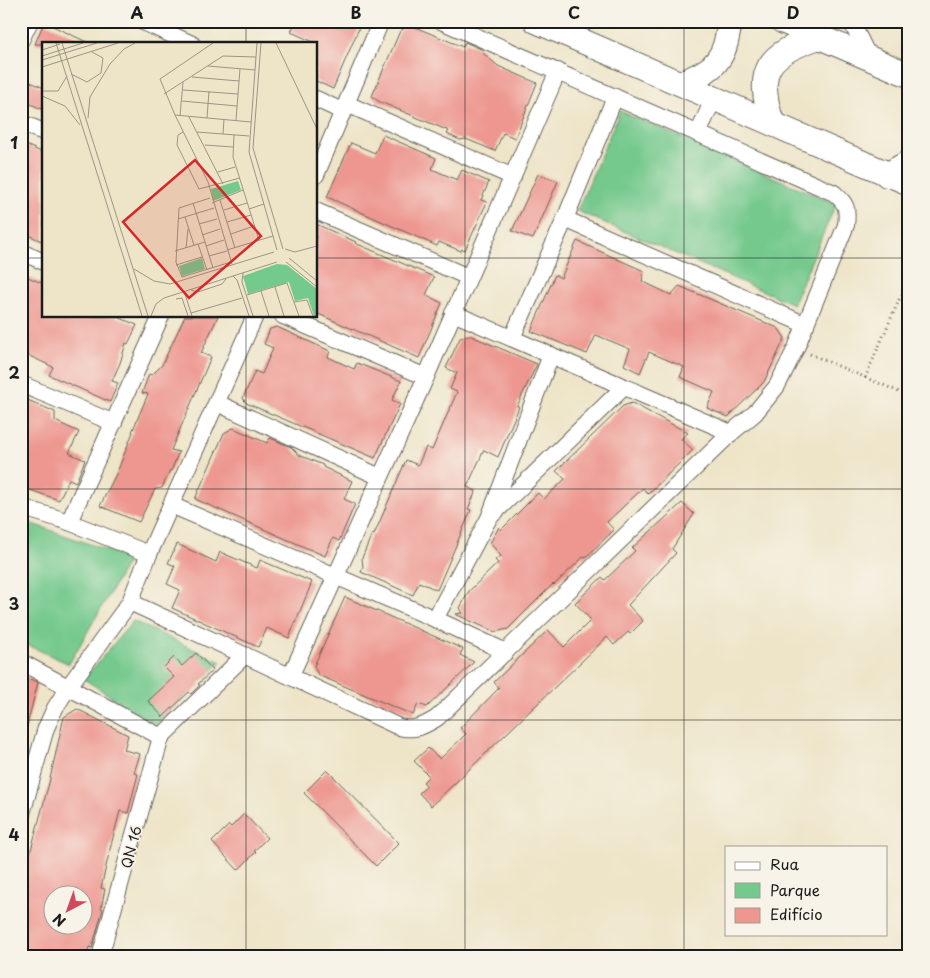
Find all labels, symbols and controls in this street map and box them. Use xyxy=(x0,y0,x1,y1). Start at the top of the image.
text: A xyxy=(131,0,144,24)
text: B xyxy=(351,0,362,24)
text: C xyxy=(568,0,580,24)
text: D xyxy=(787,0,799,24)
inset map xyxy=(42,42,318,318)
text: 1 xyxy=(10,130,18,154)
text: 2 xyxy=(8,360,20,384)
text: 3 xyxy=(9,591,19,615)
text: 4 xyxy=(9,822,20,846)
street label: QN 16 xyxy=(115,823,147,871)
legend xyxy=(725,846,888,936)
text: Rua xyxy=(770,852,799,875)
text: Parque xyxy=(770,878,820,901)
north arrow xyxy=(42,886,92,936)
text: Edifício xyxy=(770,902,823,925)
text: N xyxy=(48,909,70,932)

